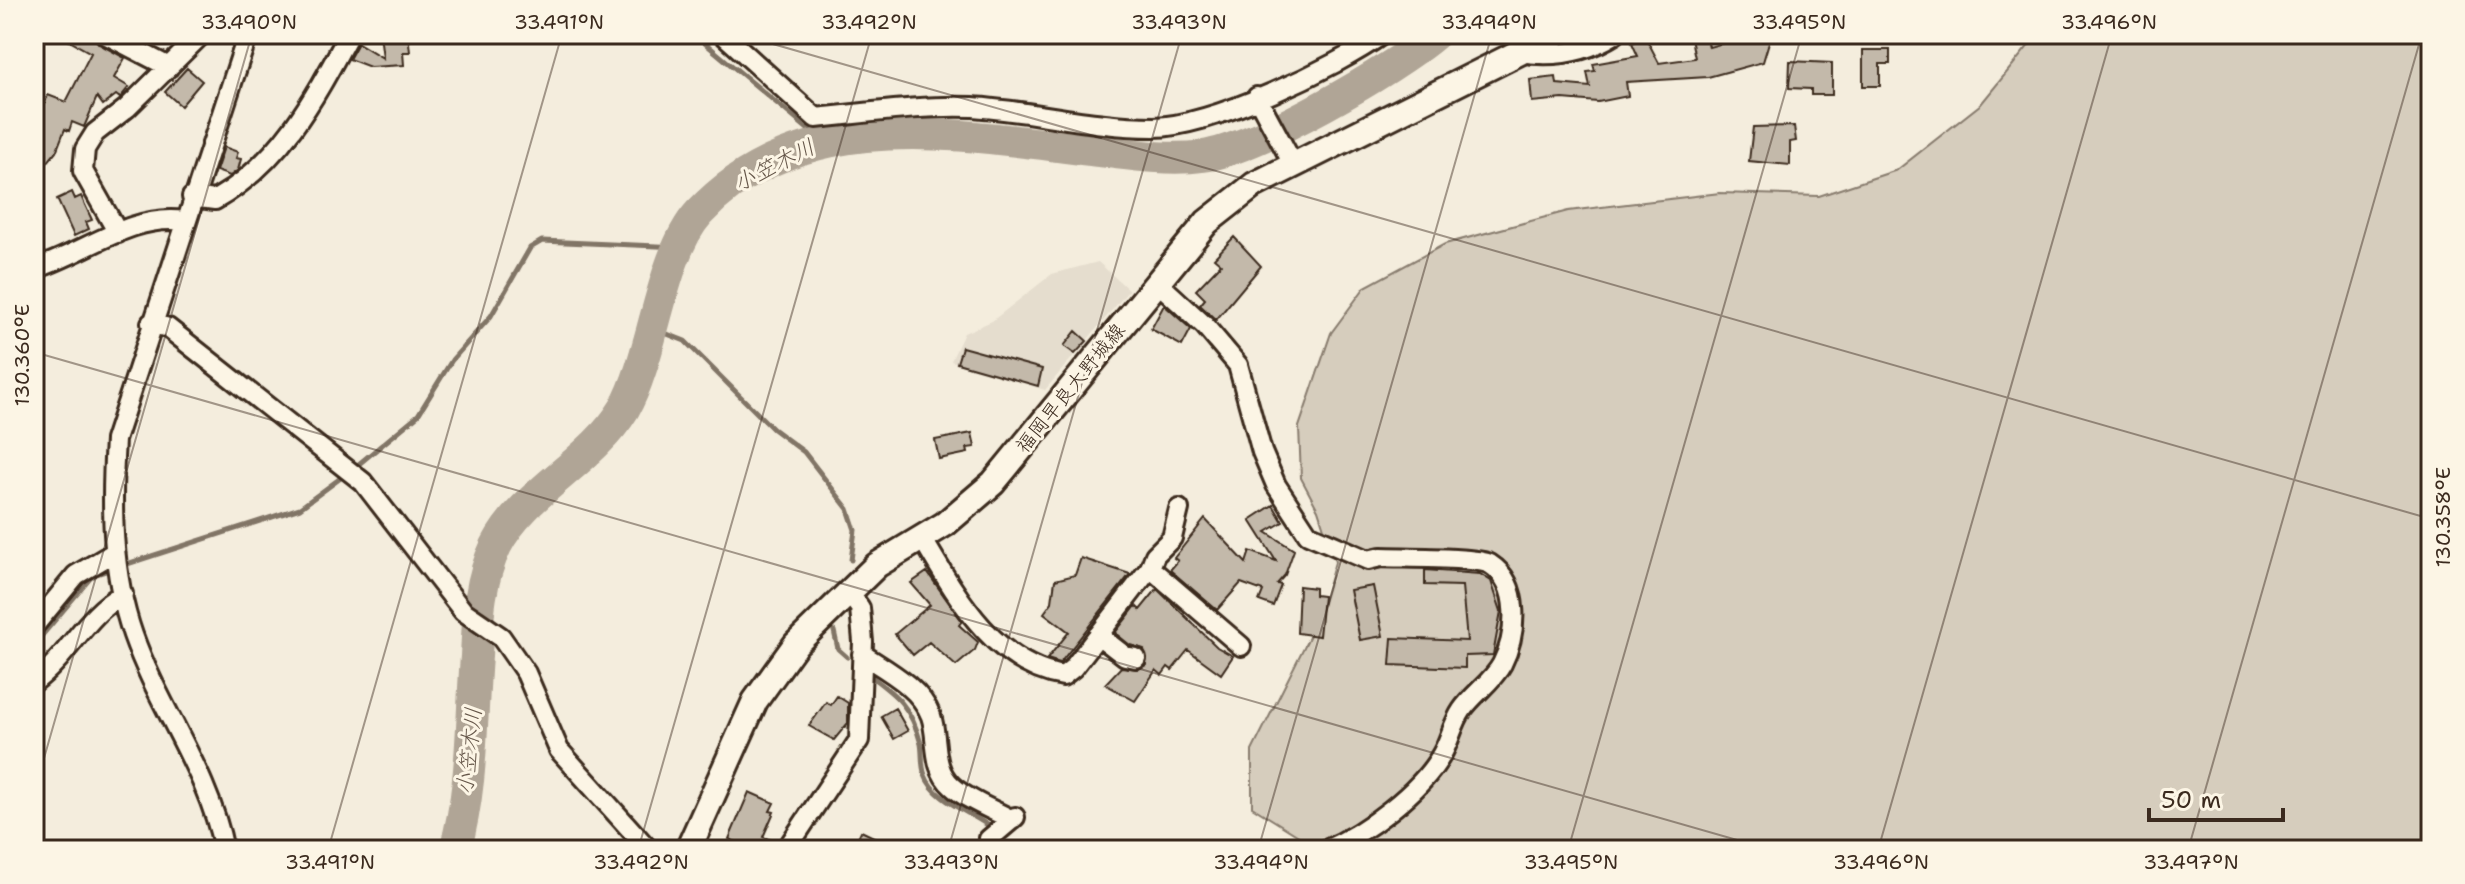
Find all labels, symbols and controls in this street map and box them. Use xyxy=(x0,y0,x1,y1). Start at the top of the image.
text: 33.490°N xyxy=(201,9,297,35)
text: 33.491°N xyxy=(514,9,604,35)
text: 33.492°N xyxy=(821,9,917,35)
text: 33.493°N xyxy=(1131,9,1227,35)
text: 33.494°N xyxy=(1441,9,1537,35)
text: 33.495°N xyxy=(1752,9,1846,35)
text: 33.496°N xyxy=(2061,9,2157,35)
water label: 小笠木川 xyxy=(728,132,820,198)
text: 130.360°E xyxy=(9,304,35,406)
street label: 福岡早良大野城線 xyxy=(1010,318,1130,458)
text: 130.358°E xyxy=(2430,467,2456,567)
water label: 小笠木川 xyxy=(450,706,488,796)
scale bar xyxy=(2149,772,2283,822)
text: 50 m xyxy=(2161,784,2221,816)
text: 33.491°N xyxy=(285,849,375,875)
text: 33.492°N xyxy=(593,849,689,875)
text: 33.493°N xyxy=(903,849,999,875)
text: 33.494°N xyxy=(1213,849,1309,875)
text: 33.495°N xyxy=(1524,849,1618,875)
text: 33.496°N xyxy=(1833,849,1929,875)
text: 33.497°N xyxy=(2143,849,2239,875)

